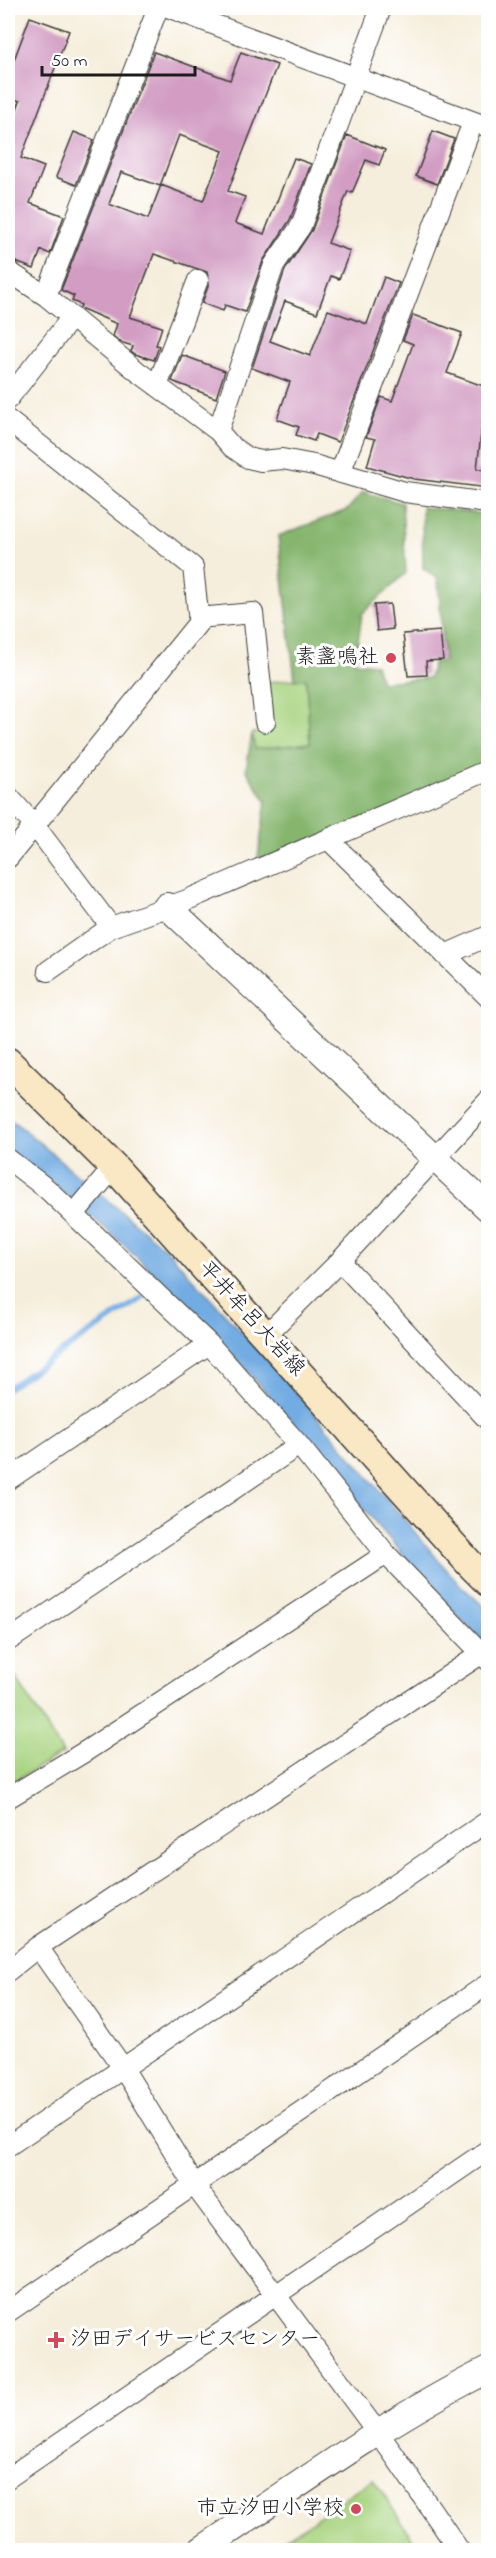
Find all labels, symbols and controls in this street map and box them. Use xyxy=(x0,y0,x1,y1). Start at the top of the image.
scale bar xyxy=(42,39,195,77)
text: 50 m xyxy=(51,49,88,75)
place label: 素盞鳴社 xyxy=(295,643,379,673)
marker: 素盞鳴社 xyxy=(384,651,398,665)
street label: 平井牟呂大岩線 xyxy=(191,1254,311,1384)
place label: 汐田デイサービスセンター xyxy=(70,2325,320,2355)
marker: 汐田デイサービスセンター xyxy=(47,2331,65,2349)
place label: 市立汐田小学校 xyxy=(197,2494,344,2524)
marker: 市立汐田小学校 xyxy=(349,2502,363,2516)

